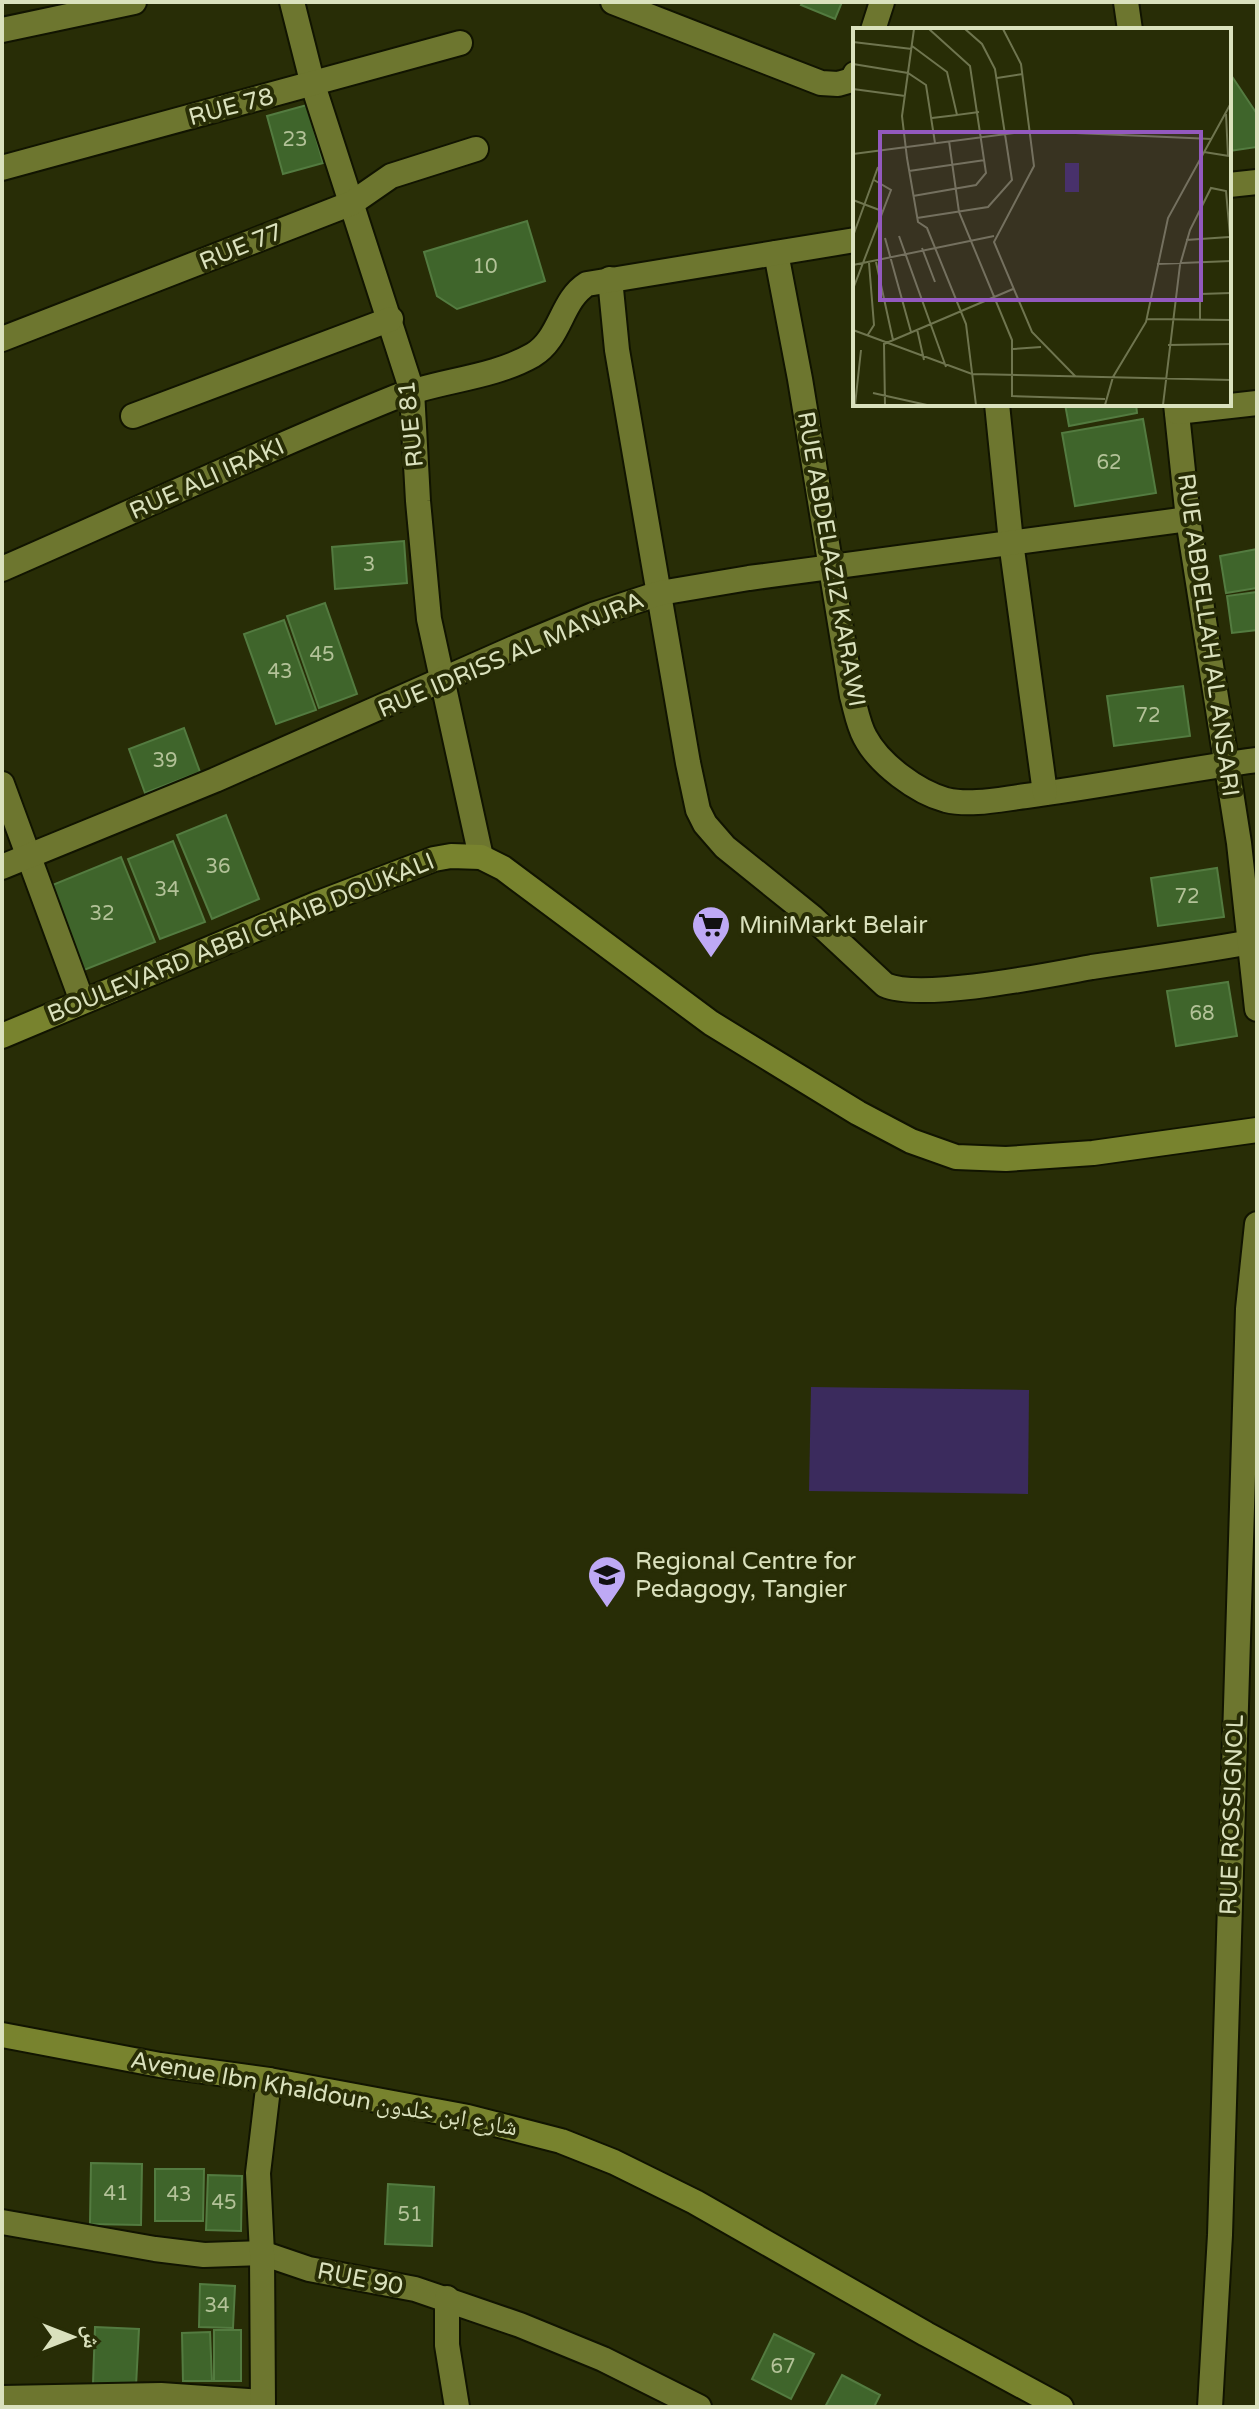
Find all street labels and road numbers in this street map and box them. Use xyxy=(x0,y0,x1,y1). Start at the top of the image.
street label: RUE 78 xyxy=(185,82,277,132)
street label: RUE 77 xyxy=(195,217,287,277)
street label: RUE 81 xyxy=(392,379,430,469)
street label: RUE ABDELAZIZ KARAWI xyxy=(791,409,871,709)
street label: RUE ALI IRAKI xyxy=(125,432,289,526)
street label: RUE ABDELLAH AL ANSARI xyxy=(1171,472,1245,798)
street label: RUE IDRISS AL MANJRA xyxy=(374,586,648,724)
street label: BOULEVARD ABBI CHAIB DOUKALI xyxy=(43,847,439,1029)
street label: RUE ROSSIGNOL xyxy=(1214,1714,1250,1916)
street label: Avenue Ibn Khaldoun شارع ابن خلدون xyxy=(128,2046,520,2142)
street label: RUE 90 xyxy=(315,2256,405,2302)

